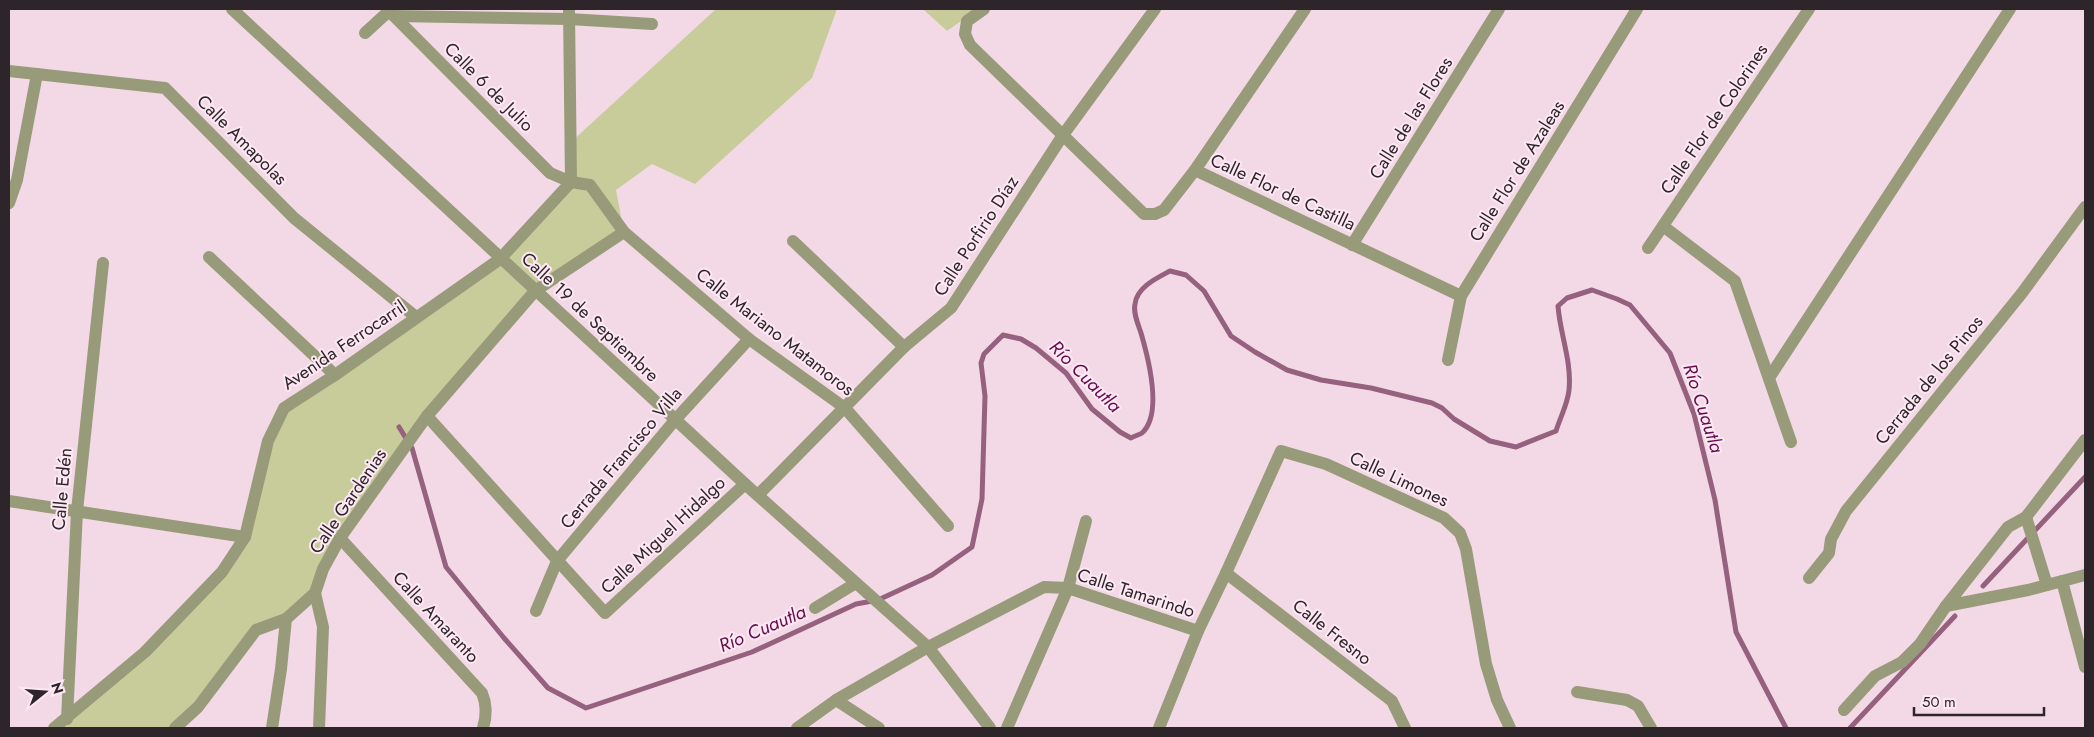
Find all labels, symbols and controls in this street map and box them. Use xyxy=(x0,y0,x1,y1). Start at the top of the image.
street label: Calle 6 de Julio xyxy=(438,36,540,138)
street label: Calle Flor de Colorines xyxy=(1654,39,1774,199)
street label: Calle de las Flores xyxy=(1363,52,1459,184)
street label: Calle Amapolas xyxy=(191,89,293,191)
street label: Calle Flor de Azaleas xyxy=(1463,95,1571,247)
street label: Calle Flor de Castilla xyxy=(1206,147,1360,237)
street label: Calle Porfirio Díaz xyxy=(927,170,1025,301)
street label: Calle 19 de Septiembre xyxy=(515,246,665,388)
street label: Calle Mariano Matamoros xyxy=(690,262,860,402)
street label: Avenida Ferrocarril xyxy=(277,294,411,396)
street label: Cerrada de los Pinos xyxy=(1869,310,1989,450)
water label: Río Cuautla xyxy=(1043,334,1128,419)
water label: Río Cuautla xyxy=(1676,360,1731,457)
street label: Cerrada Francisco Villa xyxy=(554,382,688,534)
street label: Calle Gardenias xyxy=(303,443,393,559)
street label: Calle Limones xyxy=(1345,445,1453,513)
street label: Calle Edén xyxy=(45,447,79,531)
street label: Calle Miguel Hidalgo xyxy=(595,470,731,600)
street label: Calle Tamarindo xyxy=(1074,562,1198,624)
street label: Calle Amaranto xyxy=(387,565,486,669)
street label: Calle Fresno xyxy=(1287,593,1377,671)
water label: Río Cuautla xyxy=(714,598,811,659)
north arrow xyxy=(20,667,70,717)
text: N xyxy=(46,680,69,696)
scale bar xyxy=(1914,684,2044,716)
text: 50 m xyxy=(1922,691,1956,713)

